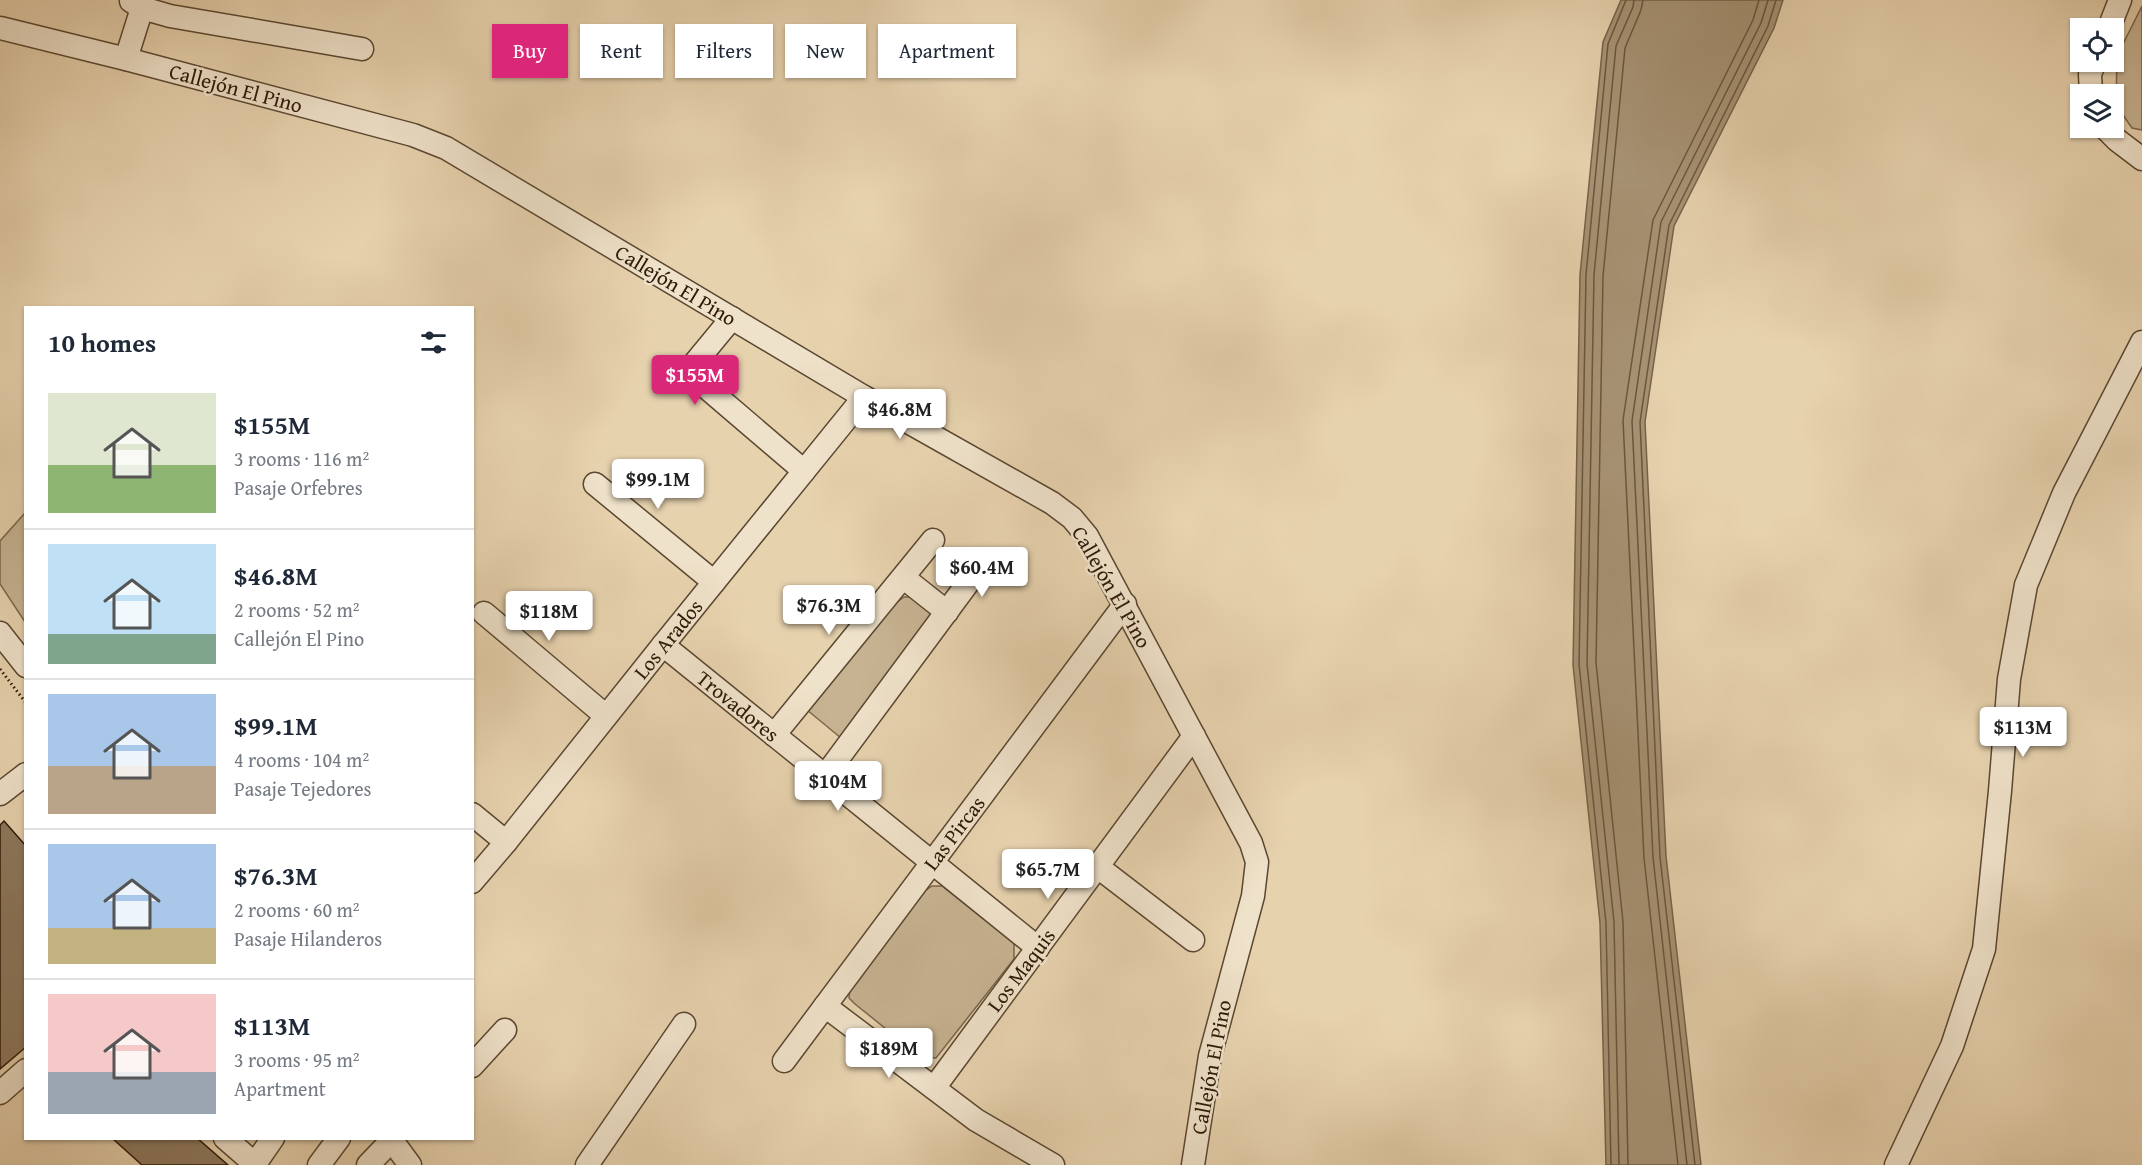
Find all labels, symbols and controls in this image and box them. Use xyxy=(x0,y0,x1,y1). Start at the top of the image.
map controls xyxy=(2070,18,2124,138)
button: locate xyxy=(2070,18,2124,72)
chip: Buy xyxy=(492,24,568,78)
chip: Rent xyxy=(580,24,663,78)
chip: Filters xyxy=(675,24,773,78)
chip: New xyxy=(785,24,866,78)
chip: Apartment xyxy=(878,24,1016,78)
street label: Callejón El Pino xyxy=(166,55,306,121)
button: layers xyxy=(2070,84,2124,138)
street label: Callejón El Pino xyxy=(609,237,743,333)
text: 10 homes xyxy=(48,323,156,362)
icon: filters xyxy=(417,326,450,359)
pin: $155M xyxy=(653,355,737,406)
text: $155M xyxy=(666,360,724,389)
pin: $46.8M xyxy=(851,389,949,440)
text: $46.8M xyxy=(868,394,932,423)
text: $155M xyxy=(234,405,310,444)
icon: home xyxy=(96,417,168,489)
text: 3 rooms · 116 m² xyxy=(234,444,369,473)
pin: $99.1M xyxy=(609,459,707,510)
text: $99.1M xyxy=(626,464,690,493)
text: Pasaje Orfebres xyxy=(234,473,363,502)
street label: Callejón El Pino xyxy=(1064,520,1160,654)
pin: $60.4M xyxy=(933,547,1031,598)
text: $60.4M xyxy=(950,552,1014,581)
text: $46.8M xyxy=(234,556,318,595)
icon: home xyxy=(96,568,168,640)
pin: $76.3M xyxy=(780,585,878,636)
text: $76.3M xyxy=(797,590,861,619)
pin: $118M xyxy=(507,591,591,642)
street label: Los Arados xyxy=(626,592,710,686)
text: 2 rooms · 52 m² xyxy=(234,595,360,624)
text: $118M xyxy=(520,596,578,625)
text: Callejón El Pino xyxy=(234,624,364,653)
street label: Trovadores xyxy=(690,663,786,749)
text: $99.1M xyxy=(234,706,318,745)
pin: $113M xyxy=(1981,707,2065,758)
text: $113M xyxy=(1994,712,2052,741)
icon: home xyxy=(96,718,168,790)
text: 4 rooms · 104 m² xyxy=(234,745,369,774)
pin: $104M xyxy=(796,761,880,812)
text: $104M xyxy=(809,766,867,795)
text: Pasaje Tejedores xyxy=(234,774,371,803)
street label: Las Pircas xyxy=(916,789,992,877)
pin: $65.7M xyxy=(999,849,1097,900)
text: $65.7M xyxy=(1016,854,1080,883)
text: $76.3M xyxy=(234,856,318,895)
icon: home xyxy=(96,868,168,940)
text: 2 rooms · 60 m² xyxy=(234,895,360,924)
street label: Los Maquis xyxy=(979,922,1063,1018)
text: Pasaje Hilanderos xyxy=(234,924,382,953)
street label: Callejón El Pino xyxy=(1183,997,1239,1137)
text: $113M xyxy=(234,1006,310,1045)
icon: home xyxy=(96,1018,168,1090)
pin: $189M xyxy=(847,1028,931,1079)
text: $189M xyxy=(860,1033,918,1062)
text: 3 rooms · 95 m² xyxy=(234,1045,360,1074)
text: Apartment xyxy=(234,1074,326,1103)

